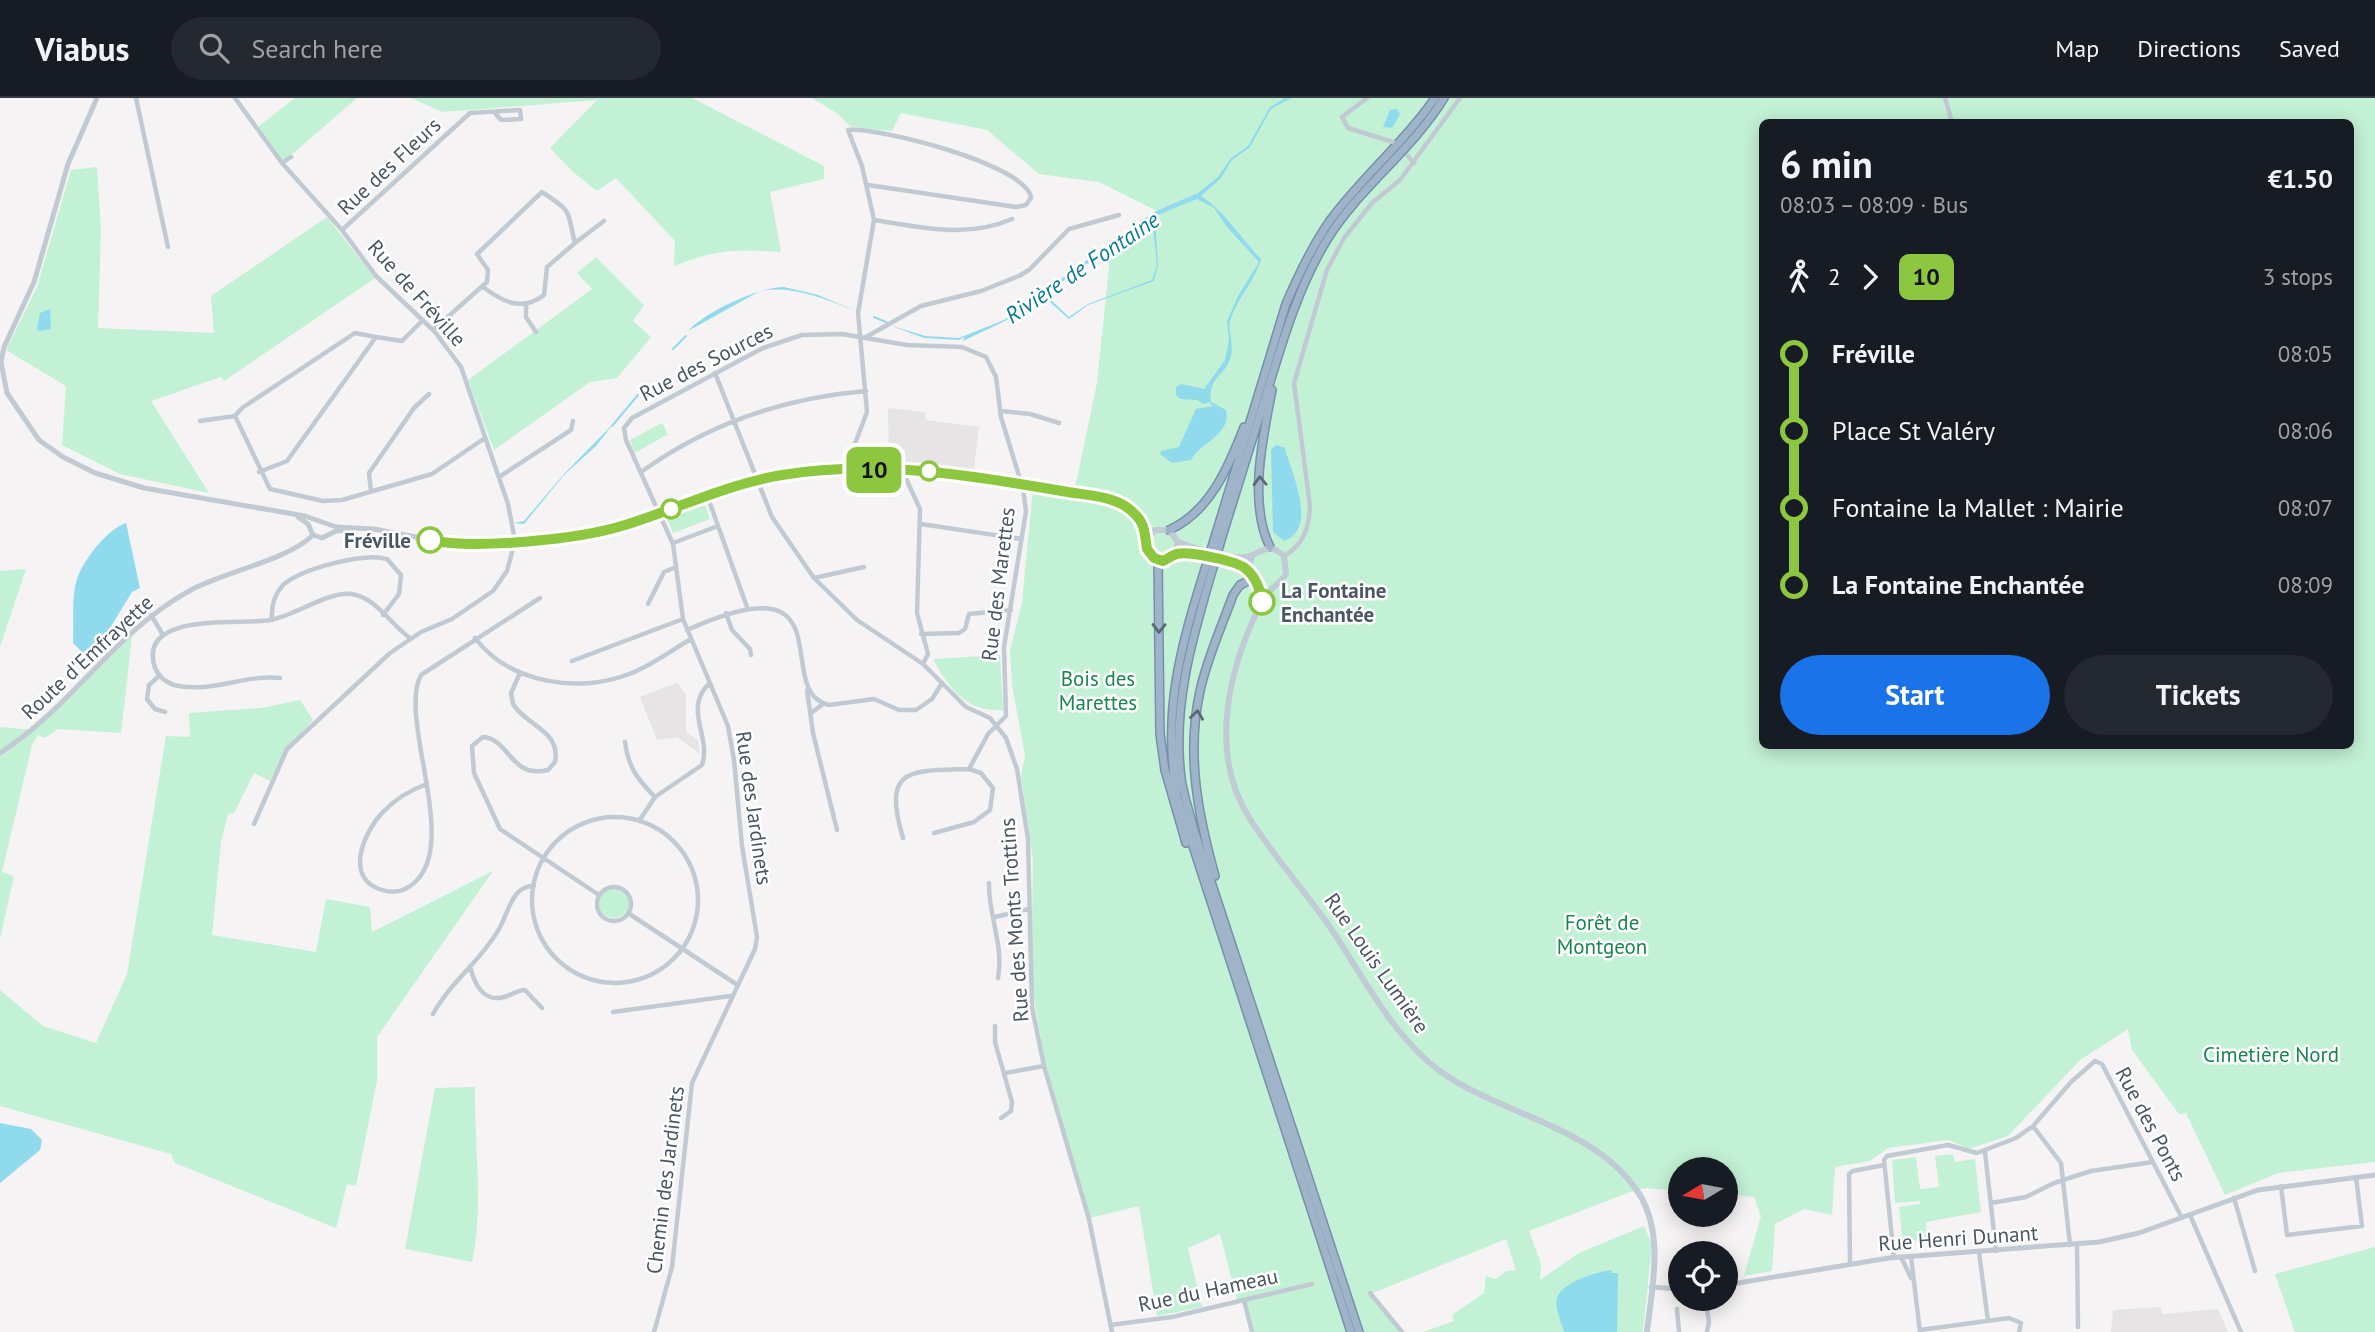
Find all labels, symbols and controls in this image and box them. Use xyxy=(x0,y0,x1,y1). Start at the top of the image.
search box xyxy=(171,17,661,80)
text: Viabus xyxy=(35,27,129,70)
icon: search xyxy=(195,29,233,67)
text: Search here xyxy=(251,32,383,65)
text: Map xyxy=(2055,33,2099,64)
text: Directions xyxy=(2137,33,2241,64)
text: Saved xyxy=(2279,33,2340,64)
street label: Rue des Fleurs xyxy=(332,111,446,221)
text: 6 min xyxy=(1780,139,1873,188)
text: €1.50 xyxy=(2268,162,2333,195)
text: 08:03 – 08:09 · Bus xyxy=(1780,190,1968,219)
water label: Rivière de Fontaine xyxy=(999,204,1165,329)
street label: Rue de Fréville xyxy=(362,234,472,352)
icon: walk xyxy=(1780,258,1818,296)
icon: forward xyxy=(1851,258,1889,296)
text: 10 xyxy=(1913,261,1940,292)
text: 2 xyxy=(1828,262,1841,291)
text: 3 stops xyxy=(2263,262,2333,291)
street label: Rue des Sources xyxy=(635,317,777,407)
text: Fréville xyxy=(1832,337,1915,370)
text: 08:05 xyxy=(2278,339,2333,368)
text: Place St Valéry xyxy=(1832,414,1995,447)
text: 08:06 xyxy=(2278,416,2333,445)
line badge: 10 xyxy=(842,447,906,493)
text: 10 xyxy=(860,454,888,485)
unlabelled marker xyxy=(919,461,939,481)
one-way arrow xyxy=(1252,475,1267,486)
text: Fontaine la Mallet : Mairie xyxy=(1832,491,2124,524)
text: 08:07 xyxy=(2278,493,2333,522)
unlabelled marker xyxy=(661,499,681,519)
street label: Rue des Marettes xyxy=(975,506,1021,662)
place label: Fréville xyxy=(344,527,411,554)
marker: Fréville xyxy=(417,527,443,553)
text: La Fontaine Enchantée xyxy=(1832,568,2085,601)
text: 08:09 xyxy=(2278,570,2333,599)
place label: La Fontaine Enchantée xyxy=(1281,577,1386,628)
street label: Route d'Emfrayette xyxy=(15,589,159,725)
marker: La Fontaine Enchantée xyxy=(1249,589,1275,615)
one-way arrow xyxy=(1151,623,1167,634)
button: Start xyxy=(1780,655,2050,735)
button: Tickets xyxy=(2064,655,2333,735)
park label: Bois des Marettes xyxy=(1059,665,1137,716)
one-way arrow xyxy=(1189,710,1204,721)
street label: Rue des Jardinets xyxy=(730,729,778,887)
street label: Rue des Monts Trottins xyxy=(993,817,1035,1023)
street label: Rue Louis Lumière xyxy=(1319,888,1435,1038)
park label: Forêt de Montgeon xyxy=(1557,909,1647,960)
park label: Cimetière Nord xyxy=(2203,1041,2339,1068)
street label: Rue des Ponts xyxy=(2110,1062,2192,1186)
street label: Chemin des Jardinets xyxy=(640,1085,690,1275)
north arrow xyxy=(1668,1157,1738,1227)
map controls xyxy=(1668,1157,1738,1311)
street label: Rue Henri Dunant xyxy=(1877,1219,2039,1257)
button: locate xyxy=(1668,1241,1738,1311)
street label: Rue du Hameau xyxy=(1136,1262,1280,1318)

